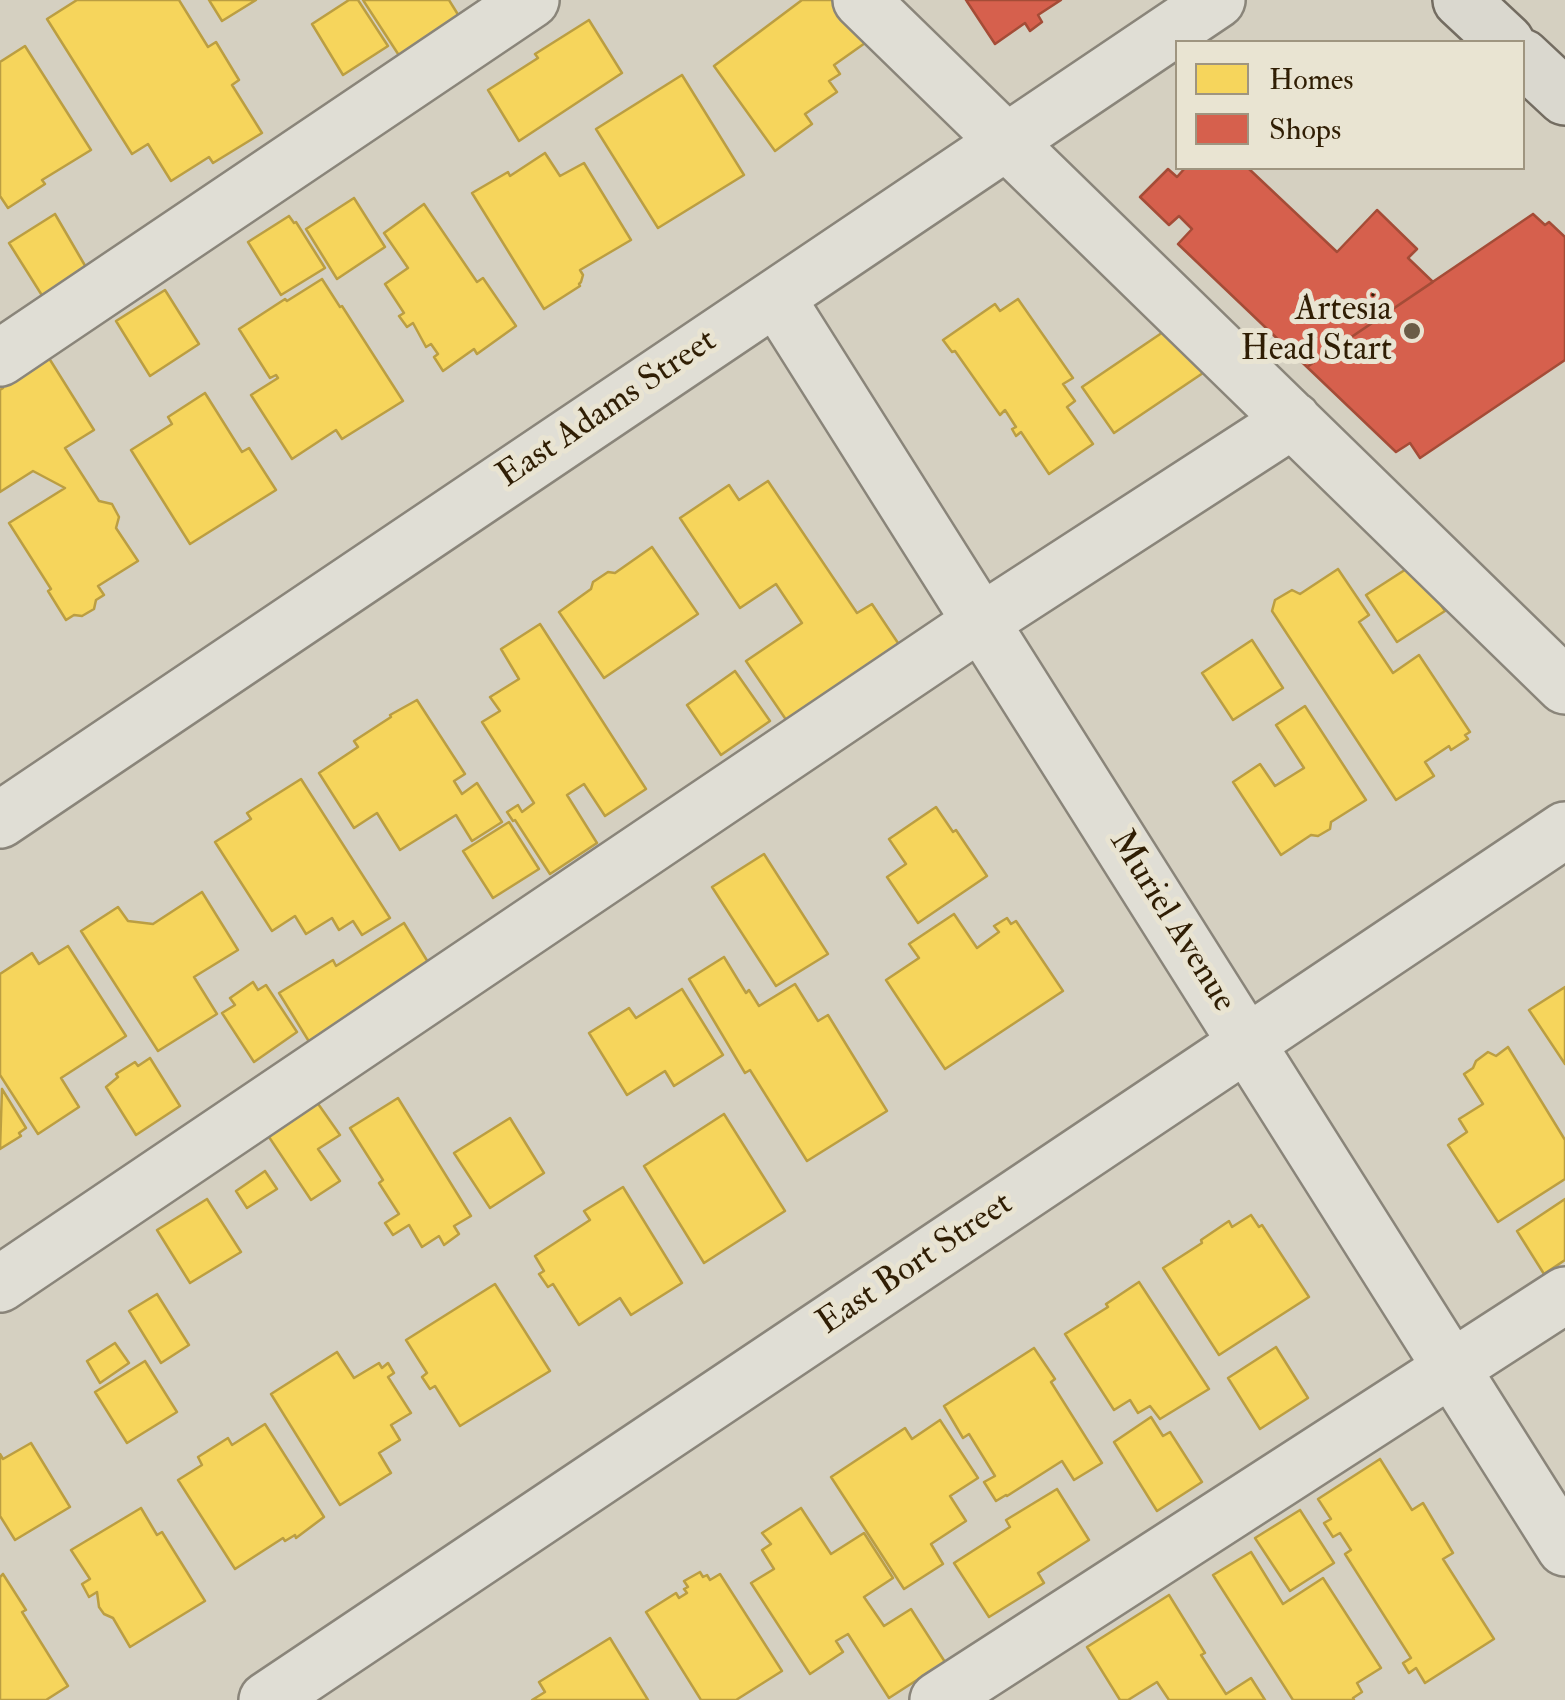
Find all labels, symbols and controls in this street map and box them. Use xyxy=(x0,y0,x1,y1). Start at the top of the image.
legend xyxy=(1175,40,1525,170)
text: Homes xyxy=(1269,61,1354,98)
text: Shops xyxy=(1269,111,1341,148)
place label: Artesia Head Start xyxy=(1240,290,1392,372)
marker: Artesia Head Start xyxy=(1401,320,1423,342)
street label: East Adams Street xyxy=(491,321,725,499)
street label: Muriel Avenue xyxy=(1099,824,1243,1020)
street label: East Bort Street xyxy=(810,1184,1022,1346)

